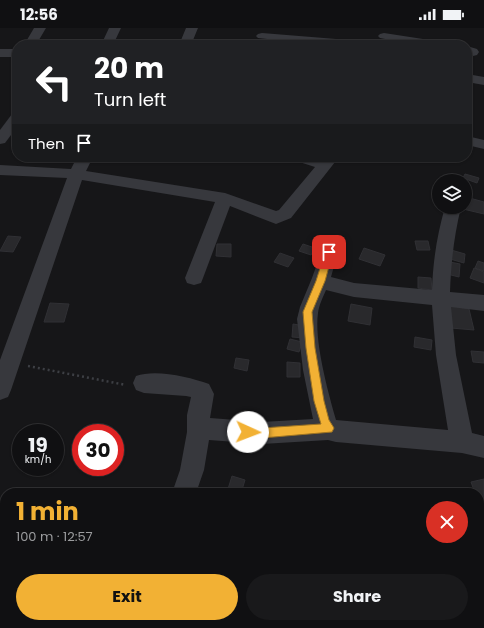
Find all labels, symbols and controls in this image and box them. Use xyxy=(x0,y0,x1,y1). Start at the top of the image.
text: 12:56 xyxy=(20,4,58,25)
text: 20 m xyxy=(94,49,164,88)
icon: left xyxy=(28,56,80,108)
text: Turn left xyxy=(94,87,166,112)
icon: arrive xyxy=(73,132,95,154)
text: Then xyxy=(28,133,65,154)
map controls xyxy=(432,174,472,214)
button: layers xyxy=(432,174,472,214)
pin xyxy=(312,235,346,269)
icon: arrive xyxy=(318,241,340,263)
position arrow xyxy=(227,411,269,453)
speed limit sign: 30 xyxy=(72,424,124,476)
text: 19 xyxy=(28,431,48,459)
text: km/h xyxy=(25,452,51,467)
text: 1 min xyxy=(16,495,79,528)
button: close xyxy=(426,501,468,543)
text: 100 m · 12:57 xyxy=(16,527,93,546)
button: Exit xyxy=(16,574,238,620)
button: Share xyxy=(246,574,468,620)

